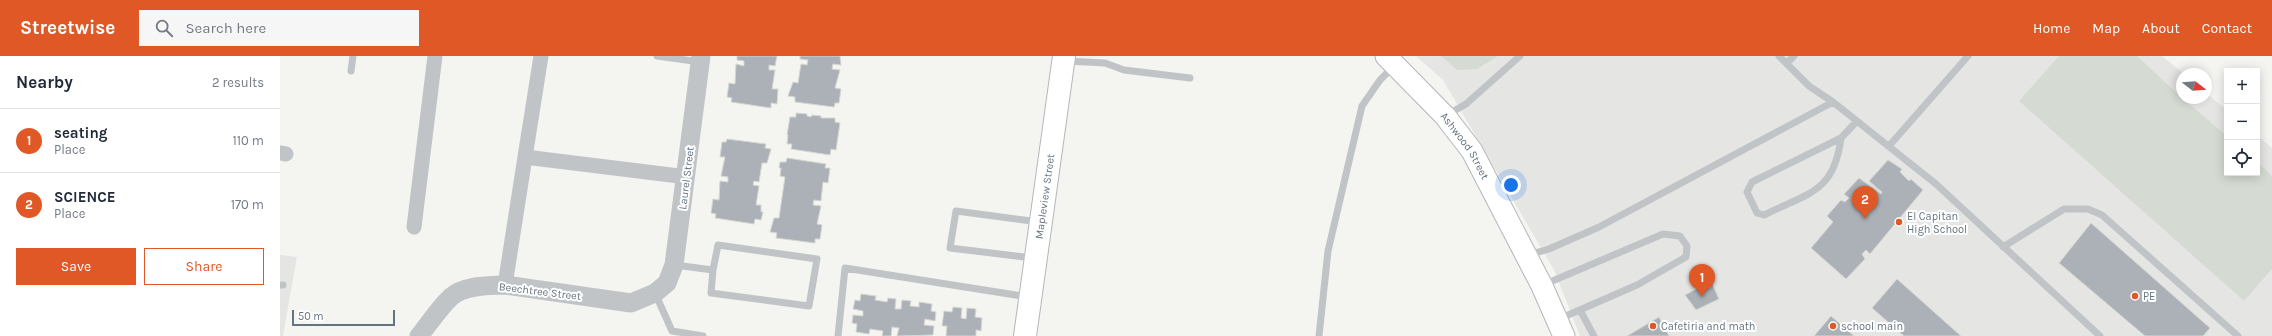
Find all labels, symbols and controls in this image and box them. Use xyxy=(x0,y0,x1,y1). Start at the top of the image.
search box xyxy=(139,10,419,46)
text: Streetwise xyxy=(20,17,115,39)
icon: search xyxy=(153,17,175,39)
text: Search here xyxy=(185,19,266,37)
text: Home xyxy=(2033,20,2070,37)
text: Map xyxy=(2092,20,2120,37)
text: About xyxy=(2142,20,2180,37)
text: Contact xyxy=(2202,20,2252,37)
north arrow xyxy=(2176,68,2212,104)
map controls xyxy=(2224,68,2260,176)
button: + xyxy=(2224,68,2260,104)
text: Nearby xyxy=(16,72,73,92)
text: 2 results xyxy=(212,75,264,90)
button: − xyxy=(2224,104,2260,140)
street label: Ashwood Street xyxy=(1438,109,1491,181)
text: seating xyxy=(54,124,108,142)
text: 1 xyxy=(27,133,31,148)
text: 110 m xyxy=(232,133,264,148)
button: locate xyxy=(2224,140,2260,176)
text: Place xyxy=(54,142,85,157)
street label: Laurel Street xyxy=(676,146,697,210)
street label: Mapleview Street xyxy=(1033,153,1057,240)
your location xyxy=(1501,175,1521,195)
pin: 2 xyxy=(1852,186,1878,219)
text: SCIENCE xyxy=(54,188,116,206)
text: 2 xyxy=(25,197,33,212)
text: 170 m xyxy=(231,197,264,212)
text: Place xyxy=(54,206,85,221)
place label: El Capitan High School xyxy=(1907,210,1967,236)
marker: El Capitan High School xyxy=(1894,217,1904,227)
button: Save xyxy=(16,248,136,285)
button: Share xyxy=(144,248,264,285)
pin: 1 xyxy=(1689,264,1715,297)
street label: Beechtree Street xyxy=(498,280,582,303)
place label: PE xyxy=(2143,290,2155,303)
marker: PE xyxy=(2130,291,2140,301)
scale bar xyxy=(292,308,395,327)
text: 50 m xyxy=(298,310,324,323)
place label: Cafetiria and math xyxy=(1661,320,1756,333)
place label: school main xyxy=(1841,320,1903,333)
marker: Cafetiria and math xyxy=(1648,321,1658,331)
marker: school main xyxy=(1828,321,1838,331)

